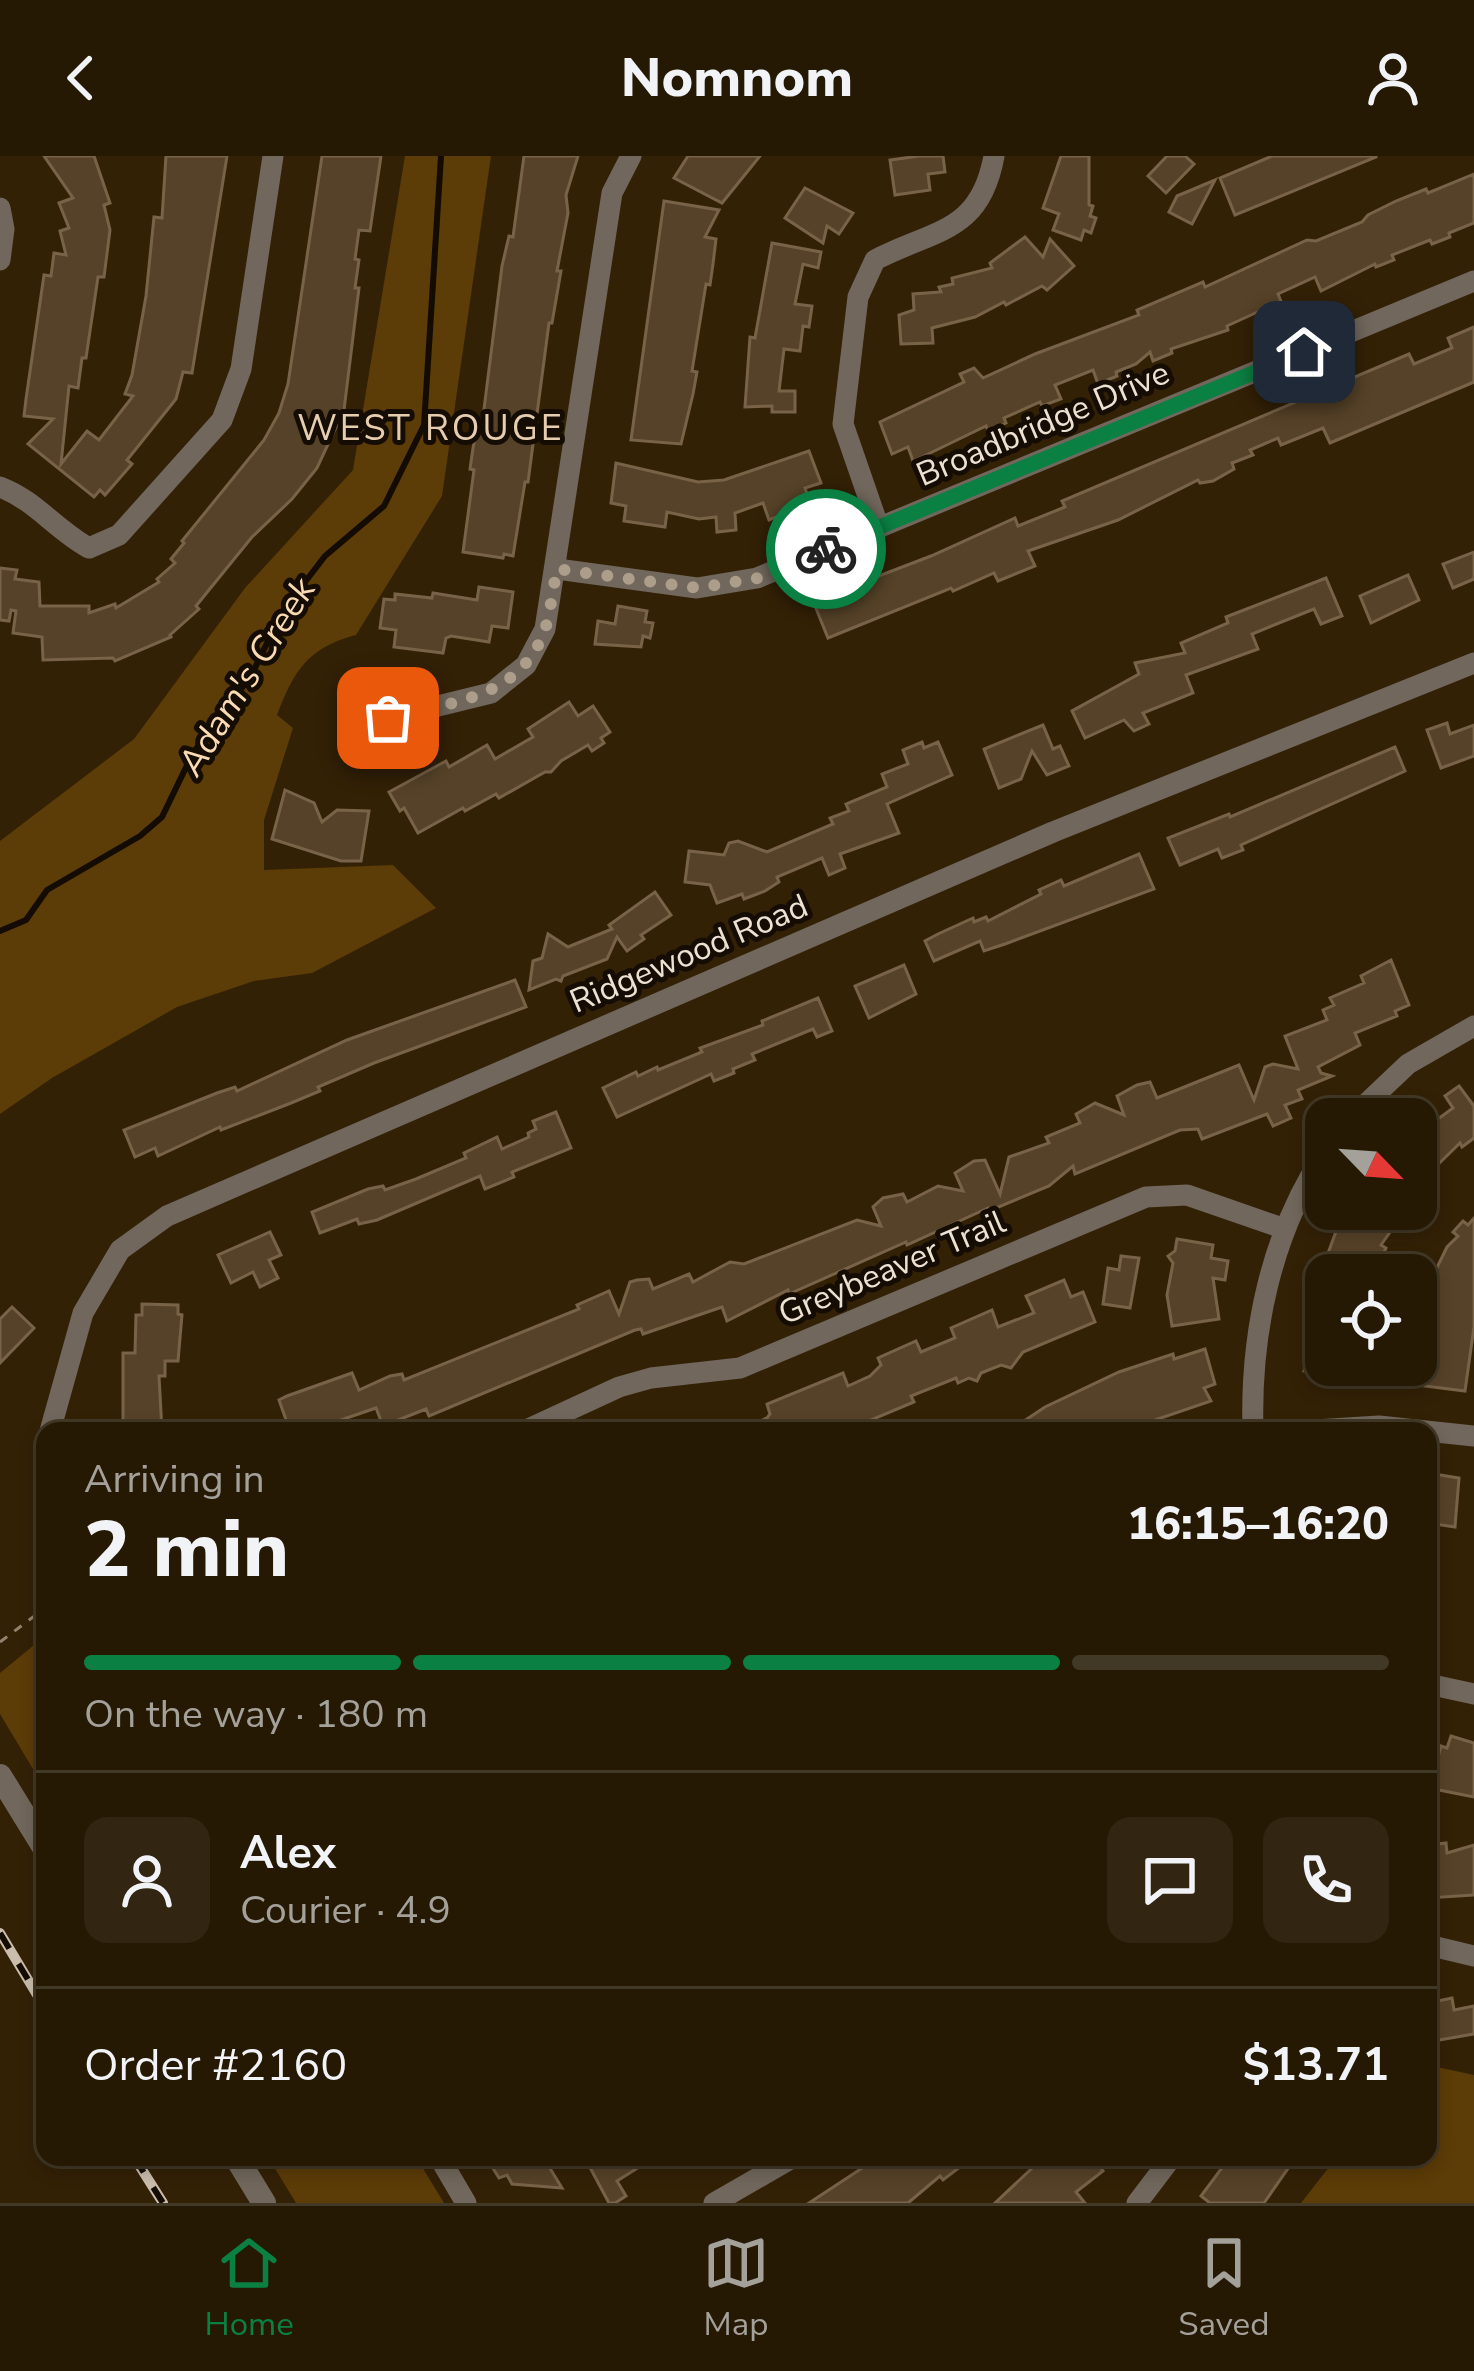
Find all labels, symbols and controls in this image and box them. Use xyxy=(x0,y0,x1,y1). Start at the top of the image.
text: Nomnom xyxy=(621,41,853,115)
icon: back xyxy=(48,45,114,111)
icon: person xyxy=(1360,45,1426,111)
pin xyxy=(1253,301,1355,403)
icon: home xyxy=(1271,319,1337,385)
street label: Broadbridge Drive xyxy=(910,350,1176,498)
district label: WEST ROUGE xyxy=(297,404,565,453)
courier xyxy=(766,489,886,609)
icon: bike xyxy=(793,516,859,582)
water label: Adam's Creek xyxy=(166,568,328,786)
pin xyxy=(337,667,439,769)
icon: bag xyxy=(355,685,421,751)
street label: Ridgewood Road xyxy=(563,884,815,1024)
north arrow xyxy=(1305,1098,1437,1230)
map controls xyxy=(1305,1098,1437,1386)
street label: Greybeaver Trail xyxy=(772,1200,1013,1336)
button: locate xyxy=(1305,1254,1437,1386)
text: Arriving in xyxy=(84,1453,265,1506)
text: 16:15–16:20 xyxy=(1127,1494,1389,1555)
text: 2 min xyxy=(84,1497,289,1604)
text: On the way · 180 m xyxy=(84,1688,428,1741)
button: person xyxy=(84,1817,210,1943)
button: chat xyxy=(1107,1817,1233,1943)
button: phone xyxy=(1263,1817,1389,1943)
text: Alex xyxy=(240,1823,336,1884)
text: Courier · 4.9 xyxy=(240,1884,451,1937)
text: Order #2160 xyxy=(84,2035,347,2096)
text: $13.71 xyxy=(1243,2035,1389,2096)
tab: Home xyxy=(205,2230,294,2347)
tab: Map xyxy=(703,2230,769,2347)
tab: Saved xyxy=(1178,2230,1269,2347)

